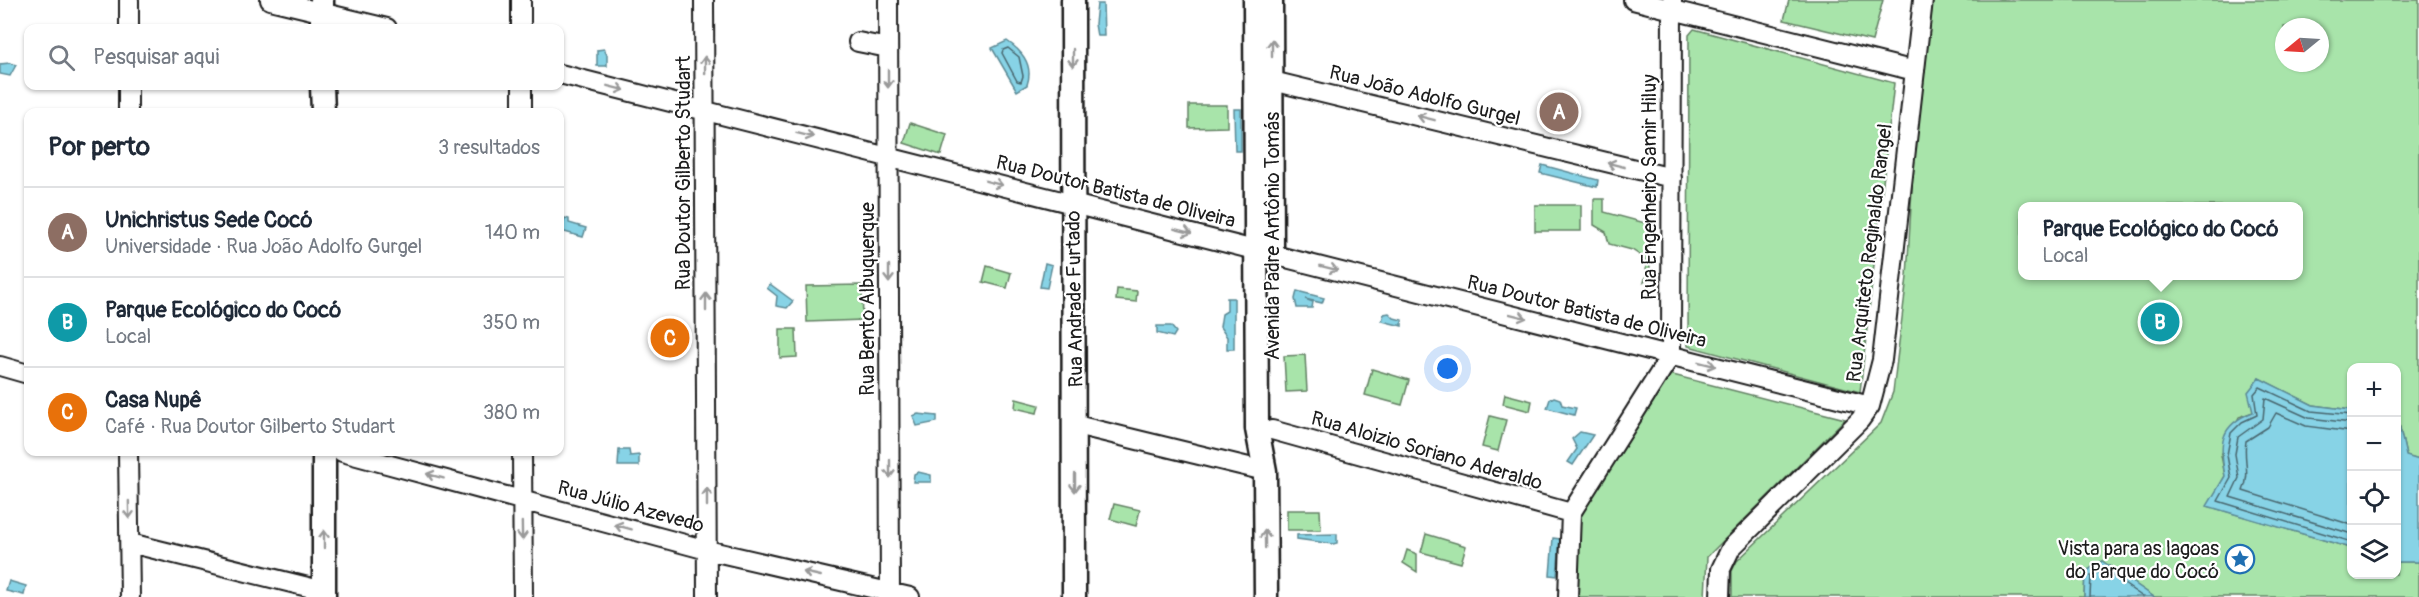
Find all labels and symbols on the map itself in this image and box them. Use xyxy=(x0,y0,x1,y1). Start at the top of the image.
north arrow xyxy=(2275,18,2329,72)
one-way arrow xyxy=(1266,39,1278,59)
one-way arrow xyxy=(1067,48,1079,68)
street label: Rua Doutor Gilberto Studart xyxy=(671,55,696,290)
one-way arrow xyxy=(699,55,711,75)
street label: Rua João Adolfo Gurgel xyxy=(1327,60,1523,131)
one-way arrow xyxy=(882,69,894,89)
street label: Rua Engenheiro Samir Hiluy xyxy=(1637,74,1662,300)
one-way arrow xyxy=(607,82,626,94)
pin: A xyxy=(1540,90,1578,134)
street label: Avenida Padre Antônio Tomás xyxy=(1260,112,1285,360)
one-way arrow xyxy=(1417,112,1436,124)
street label: Rua Arquiteto Reginaldo Rangel xyxy=(1841,122,1898,384)
one-way arrow xyxy=(796,130,815,141)
street label: Rua Doutor Batista de Oliveira xyxy=(994,150,1238,233)
one-way arrow xyxy=(1606,158,1625,170)
one-way arrow xyxy=(985,178,1004,190)
street label: Rua Bento Albuquerque xyxy=(855,202,880,396)
street label: Rua Andrade Furtado xyxy=(1060,210,1089,388)
one-way arrow xyxy=(1174,226,1193,238)
one-way arrow xyxy=(1319,263,1338,275)
one-way arrow xyxy=(883,264,895,284)
street label: Rua Doutor Batista de Oliveira xyxy=(1465,270,1709,353)
one-way arrow xyxy=(701,292,712,312)
pin: B xyxy=(2140,300,2180,344)
one-way arrow xyxy=(1508,311,1527,323)
pin: C xyxy=(650,316,690,360)
your location xyxy=(1433,354,1462,383)
one-way arrow xyxy=(1697,359,1716,371)
street label: Rua Aloizio Soriano Aderaldo xyxy=(1308,406,1545,496)
one-way arrow xyxy=(884,459,896,479)
one-way arrow xyxy=(425,470,444,482)
one-way arrow xyxy=(1069,473,1081,493)
street label: Rua Júlio Azevedo xyxy=(555,475,707,538)
one-way arrow xyxy=(701,487,713,507)
one-way arrow xyxy=(124,499,135,519)
one-way arrow xyxy=(516,520,528,540)
one-way arrow xyxy=(614,521,633,532)
one-way arrow xyxy=(318,529,330,549)
one-way arrow xyxy=(1259,529,1271,549)
place label: Vista para as lagoas do Parque do Cocó xyxy=(2058,536,2219,584)
place icon: Vista para as lagoas do Parque do Cocó xyxy=(2224,543,2256,575)
one-way arrow xyxy=(803,568,822,579)

